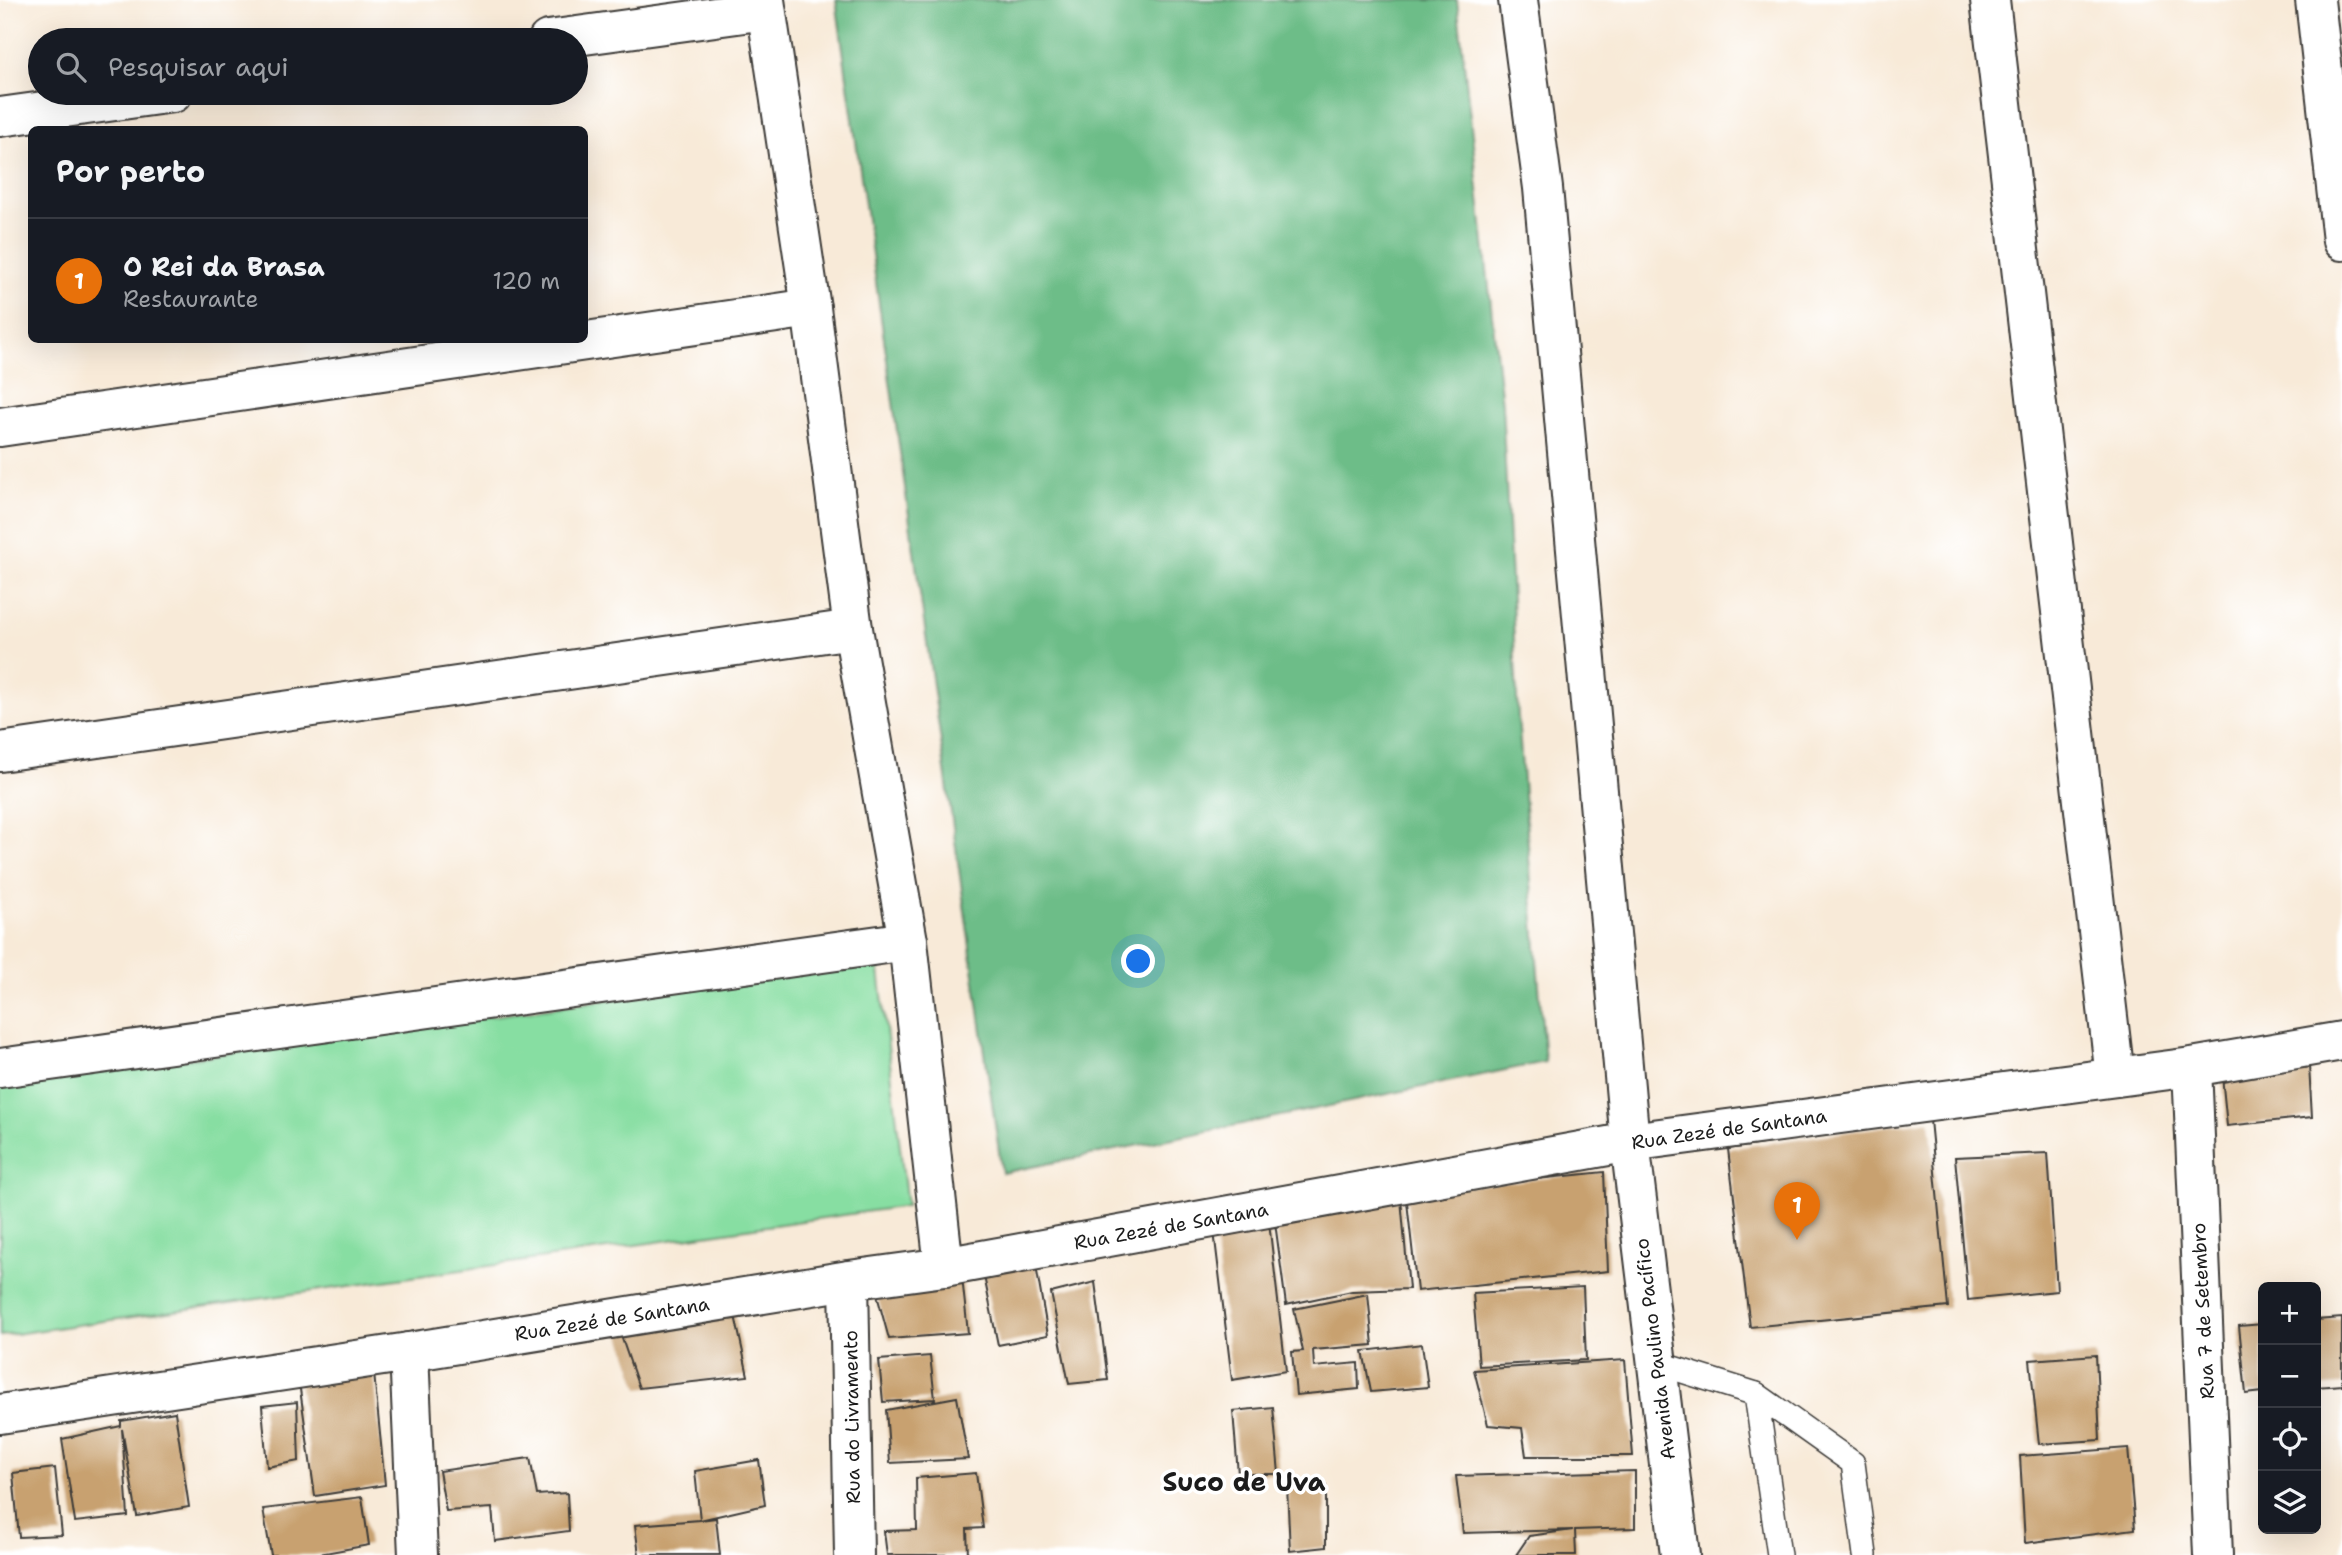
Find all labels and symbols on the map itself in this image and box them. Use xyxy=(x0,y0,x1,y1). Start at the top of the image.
your location xyxy=(1121,944,1155,978)
street label: Rua Zezé de Santana xyxy=(1630,1103,1828,1155)
pin: 1 xyxy=(1774,1182,1820,1240)
street label: Rua Zezé de Santana xyxy=(1072,1197,1270,1255)
street label: Rua 7 de Setembro xyxy=(2186,1222,2220,1400)
street label: Avenida Paulino Pacífico xyxy=(1629,1237,1681,1461)
street label: Rua Zezé de Santana xyxy=(513,1291,711,1347)
street label: Rua do Livramento xyxy=(838,1330,866,1504)
district label: Suco de Uva xyxy=(1163,1464,1326,1499)

